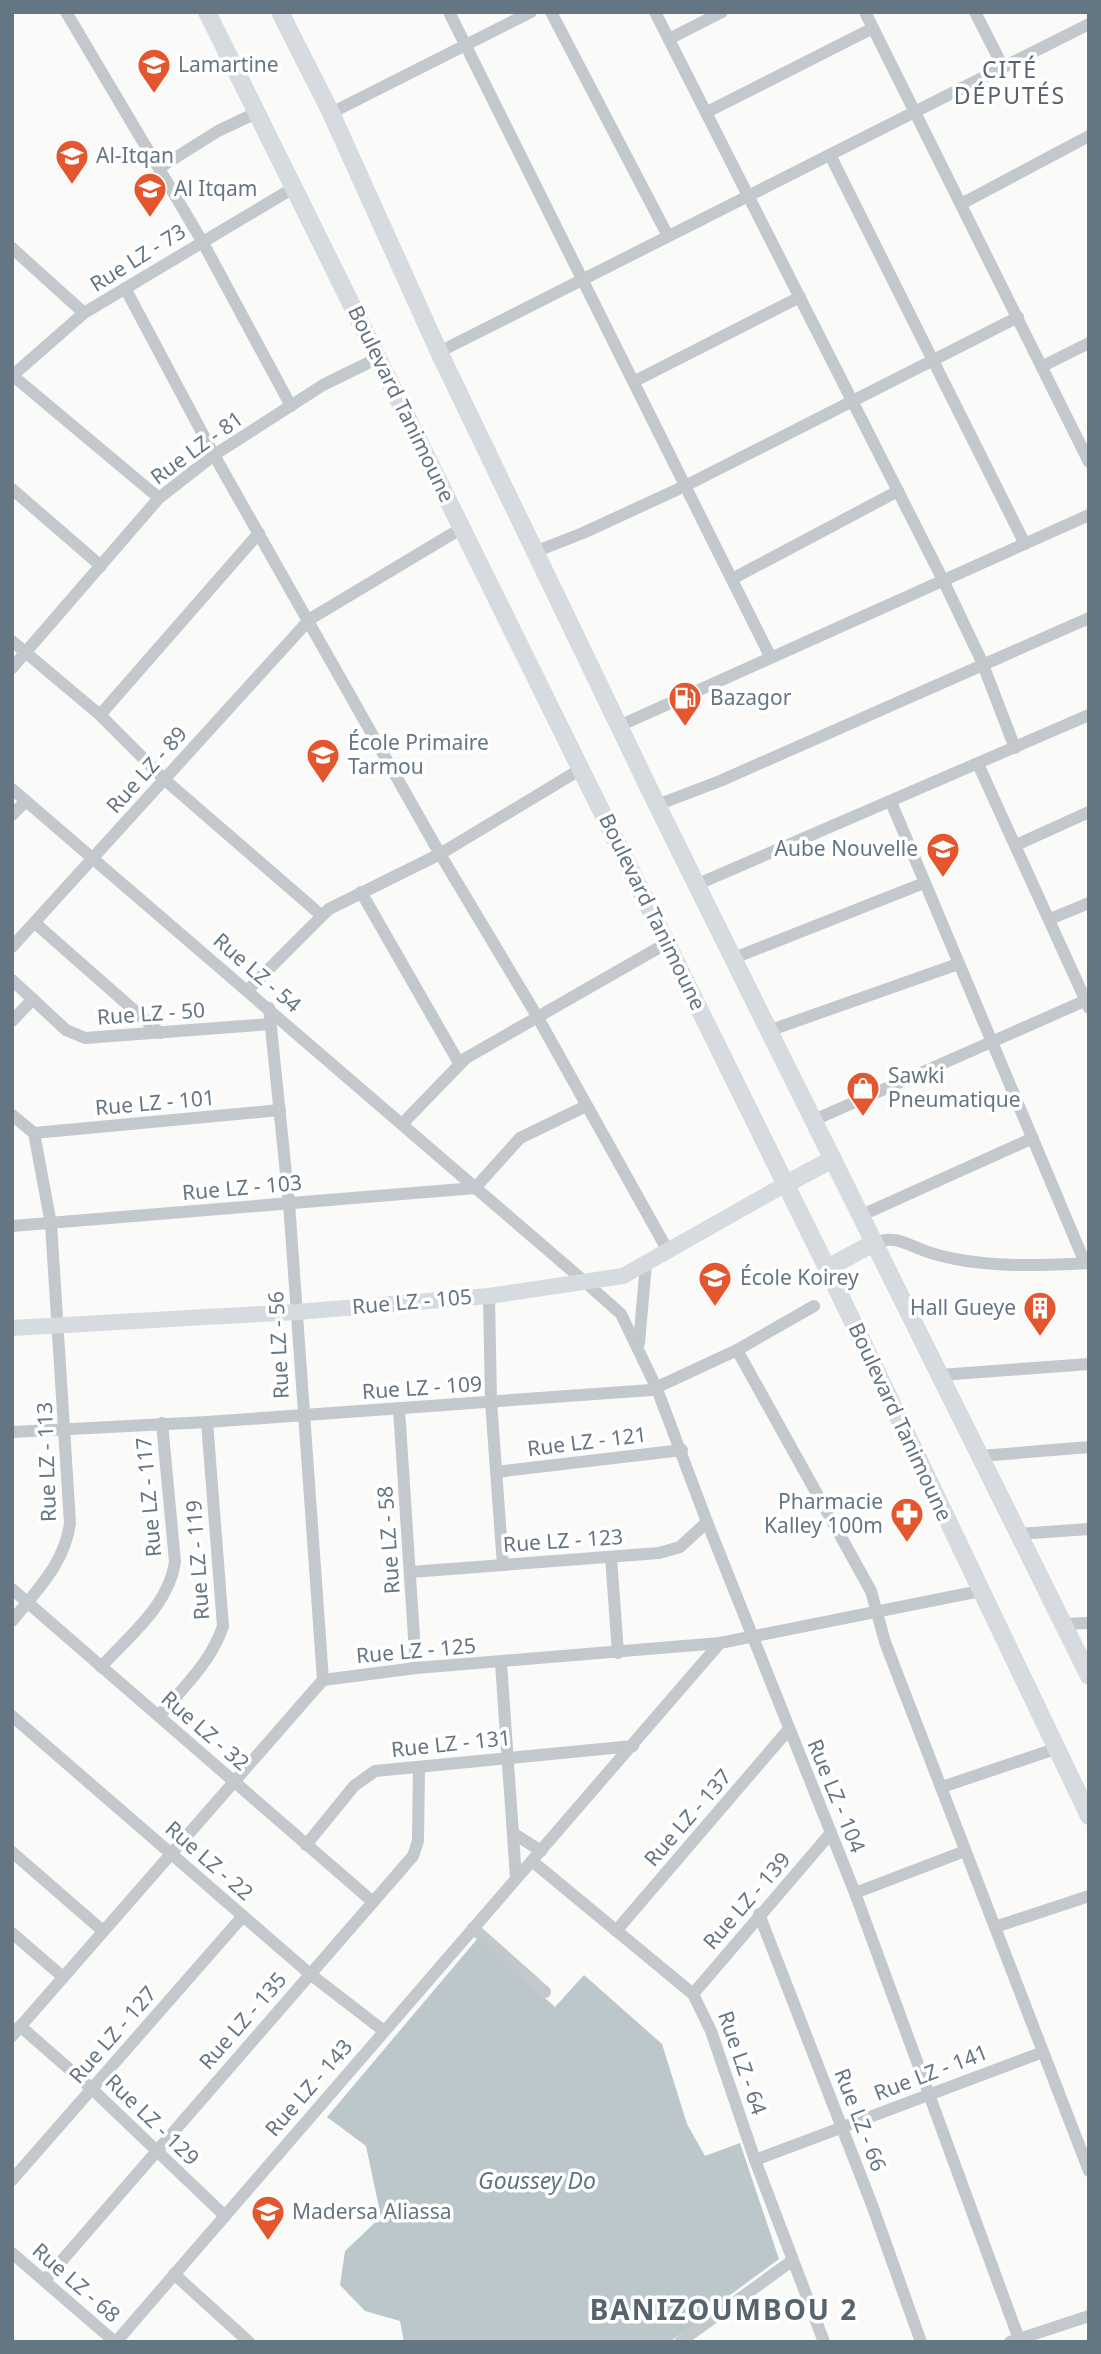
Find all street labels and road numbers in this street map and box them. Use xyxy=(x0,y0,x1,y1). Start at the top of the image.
street label: Rue LZ - 73 xyxy=(84,217,191,298)
street label: Boulevard Tanimoune xyxy=(342,301,462,507)
street label: Rue LZ - 81 xyxy=(144,404,248,490)
street label: Rue LZ - 89 xyxy=(100,720,193,819)
street label: Boulevard Tanimoune xyxy=(593,809,713,1015)
street label: Rue LZ - 54 xyxy=(208,926,308,1018)
street label: Rue LZ - 50 xyxy=(96,995,206,1031)
street label: Rue LZ - 101 xyxy=(94,1083,216,1121)
street label: Rue LZ - 103 xyxy=(181,1168,303,1206)
street label: Rue LZ - 105 xyxy=(351,1282,473,1320)
street label: Rue LZ - 56 xyxy=(261,1290,295,1400)
street label: Boulevard Tanimoune xyxy=(843,1318,959,1525)
street label: Rue LZ - 109 xyxy=(361,1369,483,1405)
street label: Rue LZ - 113 xyxy=(30,1402,62,1523)
street label: Rue LZ - 121 xyxy=(526,1420,648,1462)
street label: Rue LZ - 117 xyxy=(129,1436,167,1558)
street label: Rue LZ - 58 xyxy=(370,1485,406,1595)
street label: Rue LZ - 119 xyxy=(179,1499,215,1621)
street label: Rue LZ - 123 xyxy=(502,1522,624,1558)
street label: Rue LZ - 125 xyxy=(355,1631,477,1669)
street label: Rue LZ - 32 xyxy=(156,1684,256,1776)
street label: Rue LZ - 131 xyxy=(390,1723,512,1763)
street label: Rue LZ - 104 xyxy=(801,1735,872,1857)
street label: Rue LZ - 137 xyxy=(637,1763,737,1872)
street label: Rue LZ - 22 xyxy=(160,1814,260,1906)
street label: Rue LZ - 139 xyxy=(696,1846,796,1955)
street label: Rue LZ - 135 xyxy=(192,1966,292,2075)
street label: Rue LZ - 127 xyxy=(62,1980,162,2089)
street label: Rue LZ - 64 xyxy=(712,2007,774,2118)
street label: Rue LZ - 143 xyxy=(258,2033,358,2142)
street label: Rue LZ - 141 xyxy=(870,2037,992,2107)
street label: Rue LZ - 66 xyxy=(828,2064,893,2175)
street label: Rue LZ - 129 xyxy=(100,2068,206,2171)
street label: Rue LZ - 68 xyxy=(27,2236,127,2328)

